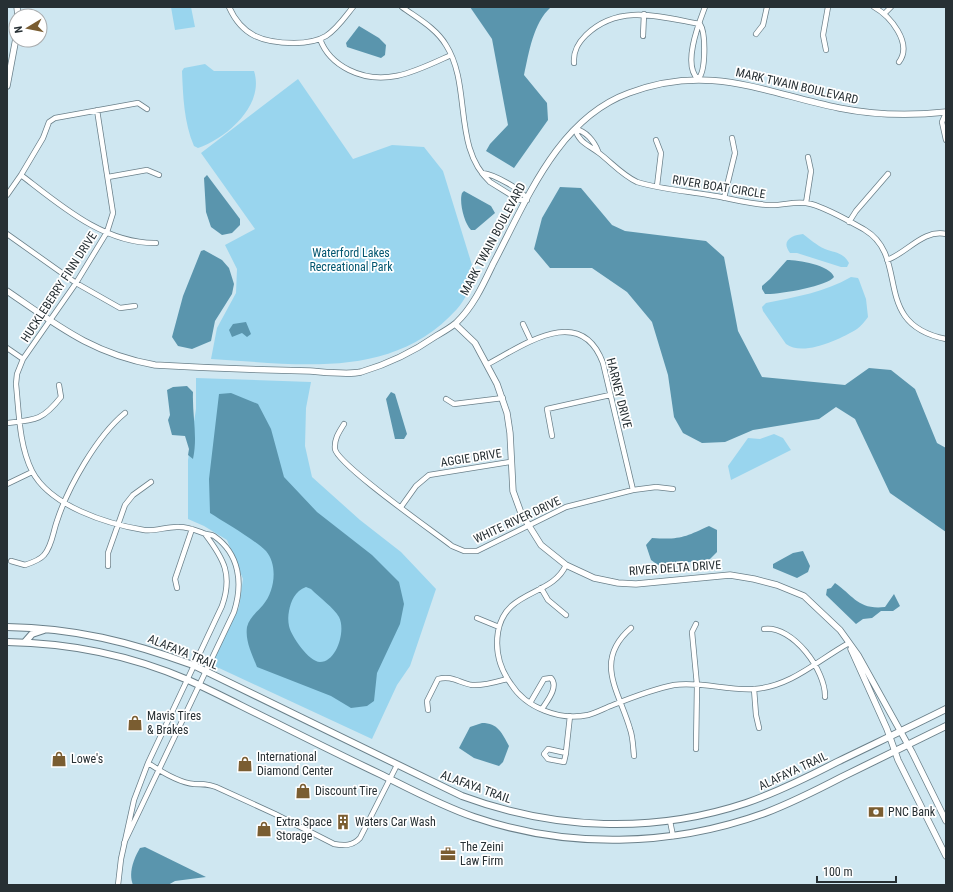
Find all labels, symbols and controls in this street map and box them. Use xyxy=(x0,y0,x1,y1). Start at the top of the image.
north arrow xyxy=(8,8,48,48)
text: N xyxy=(12,25,26,34)
street label: MARK TWAIN BOULEVARD xyxy=(734,65,860,107)
street label: RIVER BOAT CIRCLE xyxy=(671,173,767,201)
street label: MARK TWAIN BOULEVARD xyxy=(457,180,529,298)
street label: HUCKLEBERRY FINN DRIVE xyxy=(18,229,100,345)
park label: Waterford Lakes Recreational Park xyxy=(309,246,393,274)
street label: HARNEY DRIVE xyxy=(603,356,635,430)
street label: AGGIE DRIVE xyxy=(439,446,503,470)
street label: WHITE RIVER DRIVE xyxy=(471,494,563,546)
street label: RIVER DELTA DRIVE xyxy=(628,558,722,578)
street label: ALAFAYA TRAIL xyxy=(146,632,220,673)
place label: Mavis Tires & Brakes xyxy=(147,709,201,737)
shop icon: Mavis Tires & Brakes xyxy=(126,714,144,732)
street label: ALAFAYA TRAIL xyxy=(756,749,830,793)
shop icon: Lowe's xyxy=(50,750,68,768)
place label: International Diamond Center xyxy=(257,750,333,778)
place label: Lowe's xyxy=(71,752,103,766)
shop icon: International Diamond Center xyxy=(236,755,254,773)
street label: ALAFAYA TRAIL xyxy=(439,768,514,806)
shop icon: Discount Tire xyxy=(294,782,312,800)
place label: Discount Tire xyxy=(315,784,378,798)
bank icon: PNC Bank xyxy=(867,803,885,821)
place label: PNC Bank xyxy=(888,805,936,819)
building icon: Waters Car Wash xyxy=(334,813,352,831)
place label: Extra Space Storage xyxy=(276,815,332,843)
place label: Waters Car Wash xyxy=(355,815,436,829)
shop icon: Extra Space Storage xyxy=(255,820,273,838)
place label: The Zeini Law Firm xyxy=(460,840,504,868)
office icon: The Zeini Law Firm xyxy=(439,845,457,863)
scale bar xyxy=(817,858,896,884)
text: 100 m xyxy=(823,865,853,879)

